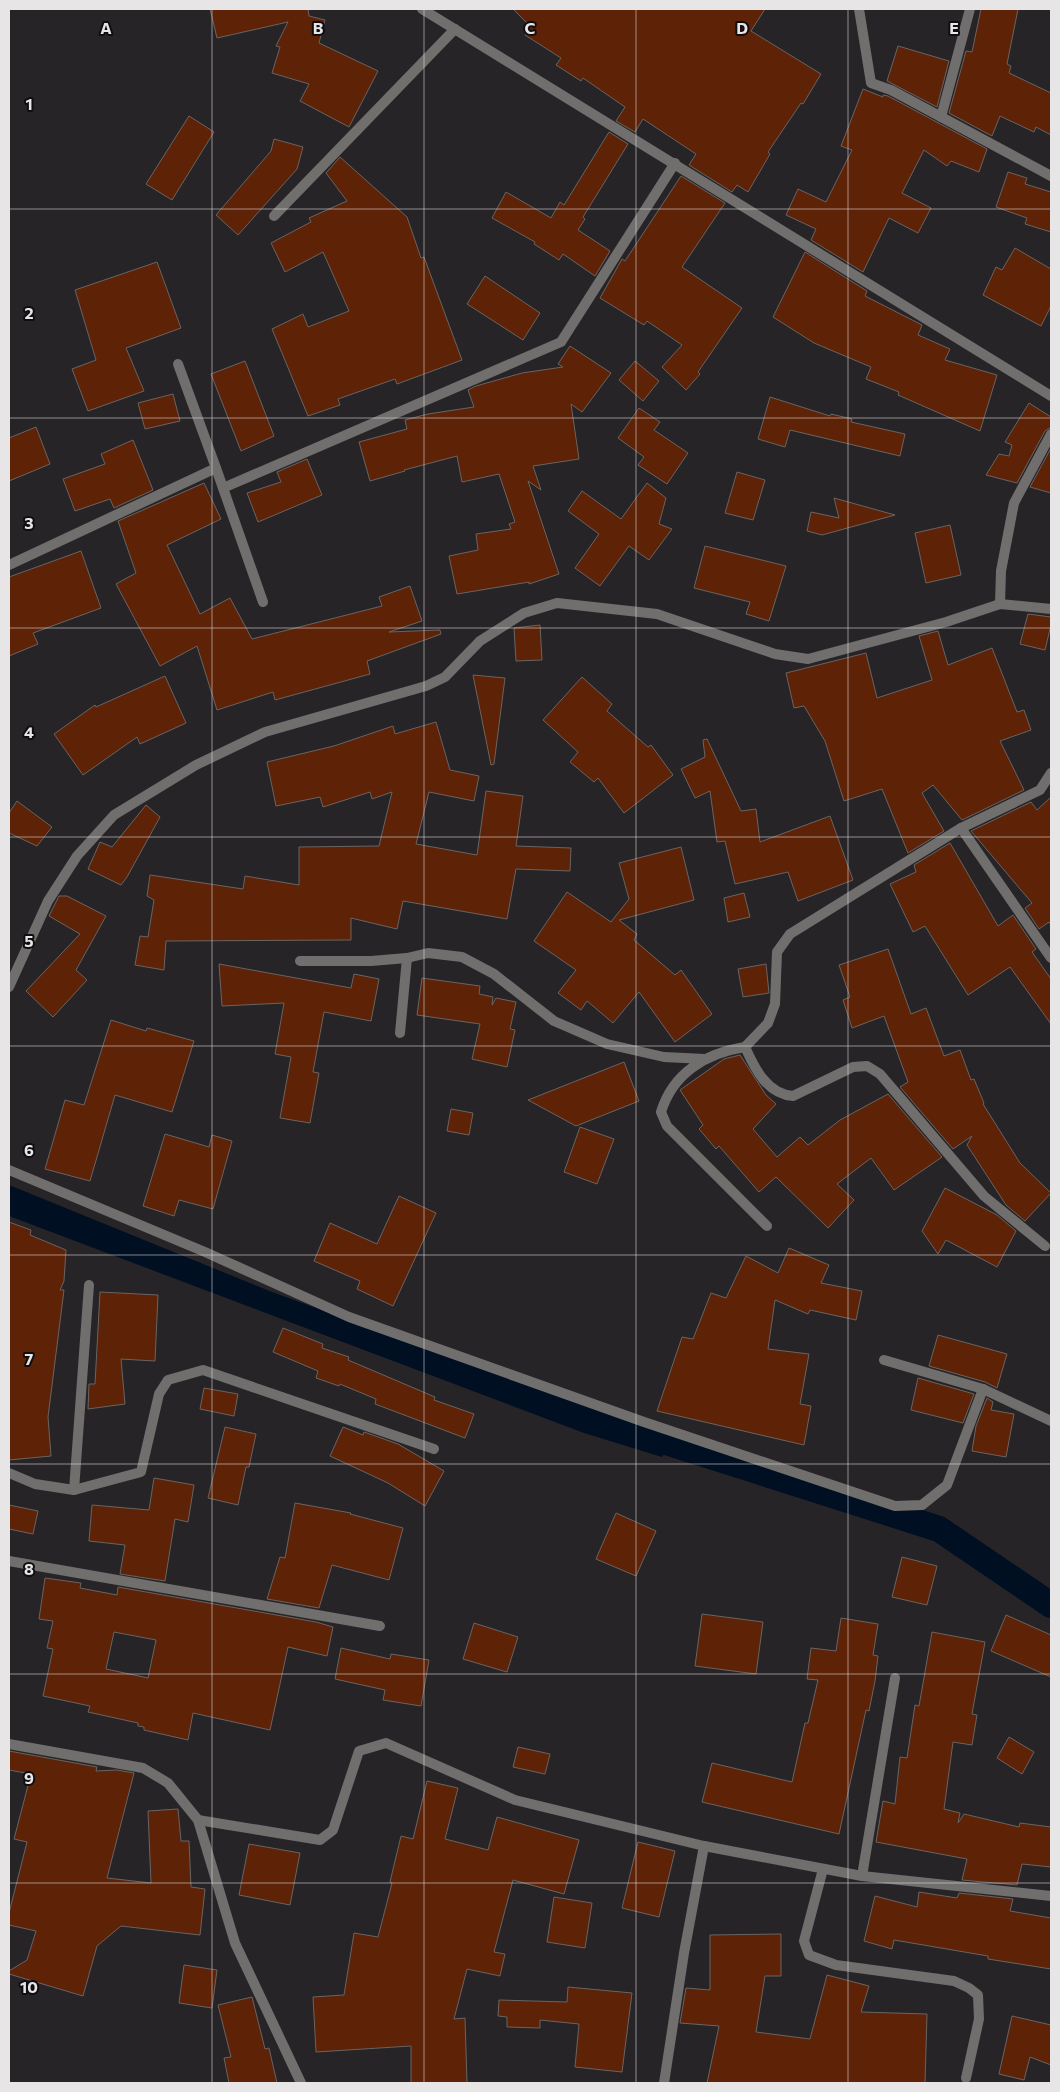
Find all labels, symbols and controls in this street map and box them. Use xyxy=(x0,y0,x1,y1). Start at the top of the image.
text: A xyxy=(100,18,112,37)
text: B xyxy=(313,18,324,37)
text: C xyxy=(525,18,536,37)
text: D xyxy=(736,18,748,37)
text: E xyxy=(949,18,959,37)
text: 1 xyxy=(25,94,33,113)
text: 2 xyxy=(24,303,34,322)
text: 3 xyxy=(24,513,34,532)
text: 4 xyxy=(24,722,34,741)
text: 5 xyxy=(24,931,34,950)
text: 6 xyxy=(24,1140,34,1159)
text: 7 xyxy=(25,1349,34,1368)
text: 8 xyxy=(24,1559,34,1578)
text: 9 xyxy=(24,1768,34,1787)
text: 10 xyxy=(20,1977,38,1996)

